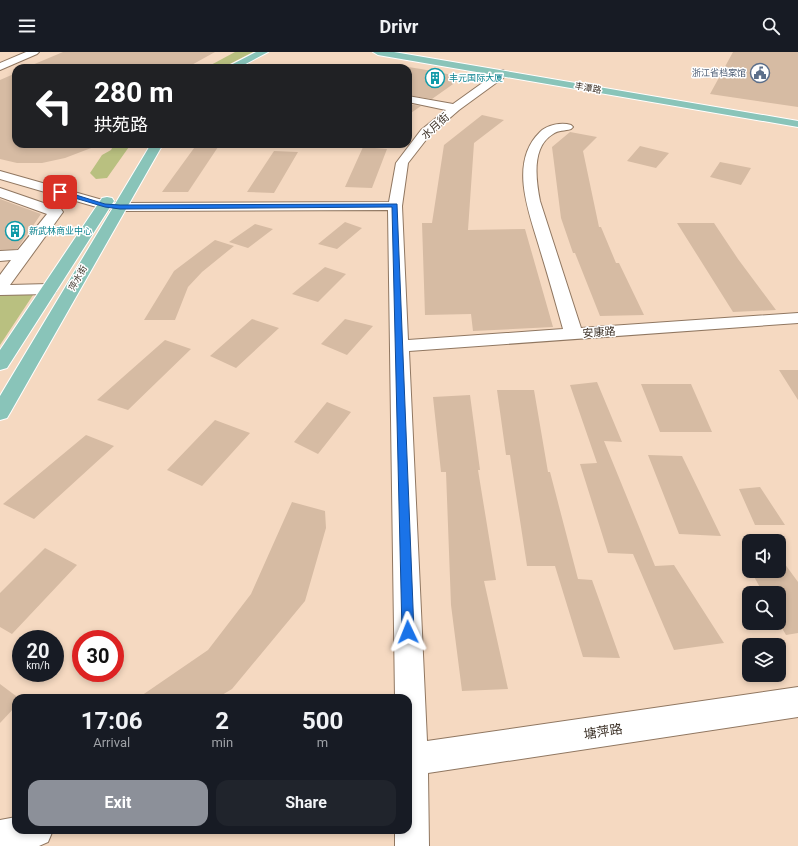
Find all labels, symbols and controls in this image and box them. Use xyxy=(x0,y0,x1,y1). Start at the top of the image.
icon: menu xyxy=(16,15,38,37)
icon: search xyxy=(760,15,782,37)
text: Drivr xyxy=(380,16,418,37)
public building icon: 浙江省档案馆 xyxy=(749,62,771,84)
building icon: 丰元国际大厦 xyxy=(424,67,446,89)
place label: 浙江省档案馆 xyxy=(692,68,746,78)
place label: 丰元国际大厦 xyxy=(449,73,503,83)
text: 280 m xyxy=(94,76,173,109)
icon: left xyxy=(28,80,80,132)
street label: 丰潭路 xyxy=(574,81,602,95)
street label: 水月街 xyxy=(419,111,452,142)
text: 拱苑路 xyxy=(94,114,148,135)
pin xyxy=(43,175,77,209)
icon: arrive xyxy=(49,181,71,203)
building icon: 新武林商业中心 xyxy=(4,220,26,242)
place label: 新武林商业中心 xyxy=(29,226,92,236)
street label: 萍水街 xyxy=(67,264,89,292)
street label: 安康路 xyxy=(582,325,616,340)
map controls xyxy=(742,534,786,682)
button: sound xyxy=(742,534,786,578)
button: search xyxy=(742,586,786,630)
position arrow xyxy=(387,611,429,653)
speed limit sign: 30 xyxy=(72,630,124,682)
button: layers xyxy=(742,638,786,682)
text: 20 xyxy=(27,639,49,663)
text: km/h xyxy=(26,660,50,671)
text: 17:06 xyxy=(81,707,143,735)
text: 2 xyxy=(215,707,229,735)
text: 500 xyxy=(302,707,343,735)
street label: 塘萍路 xyxy=(583,721,624,742)
text: Arrival xyxy=(93,735,130,750)
text: min xyxy=(211,735,233,750)
text: m xyxy=(317,735,328,750)
button: Exit xyxy=(28,780,208,826)
button: Share xyxy=(216,780,396,826)

